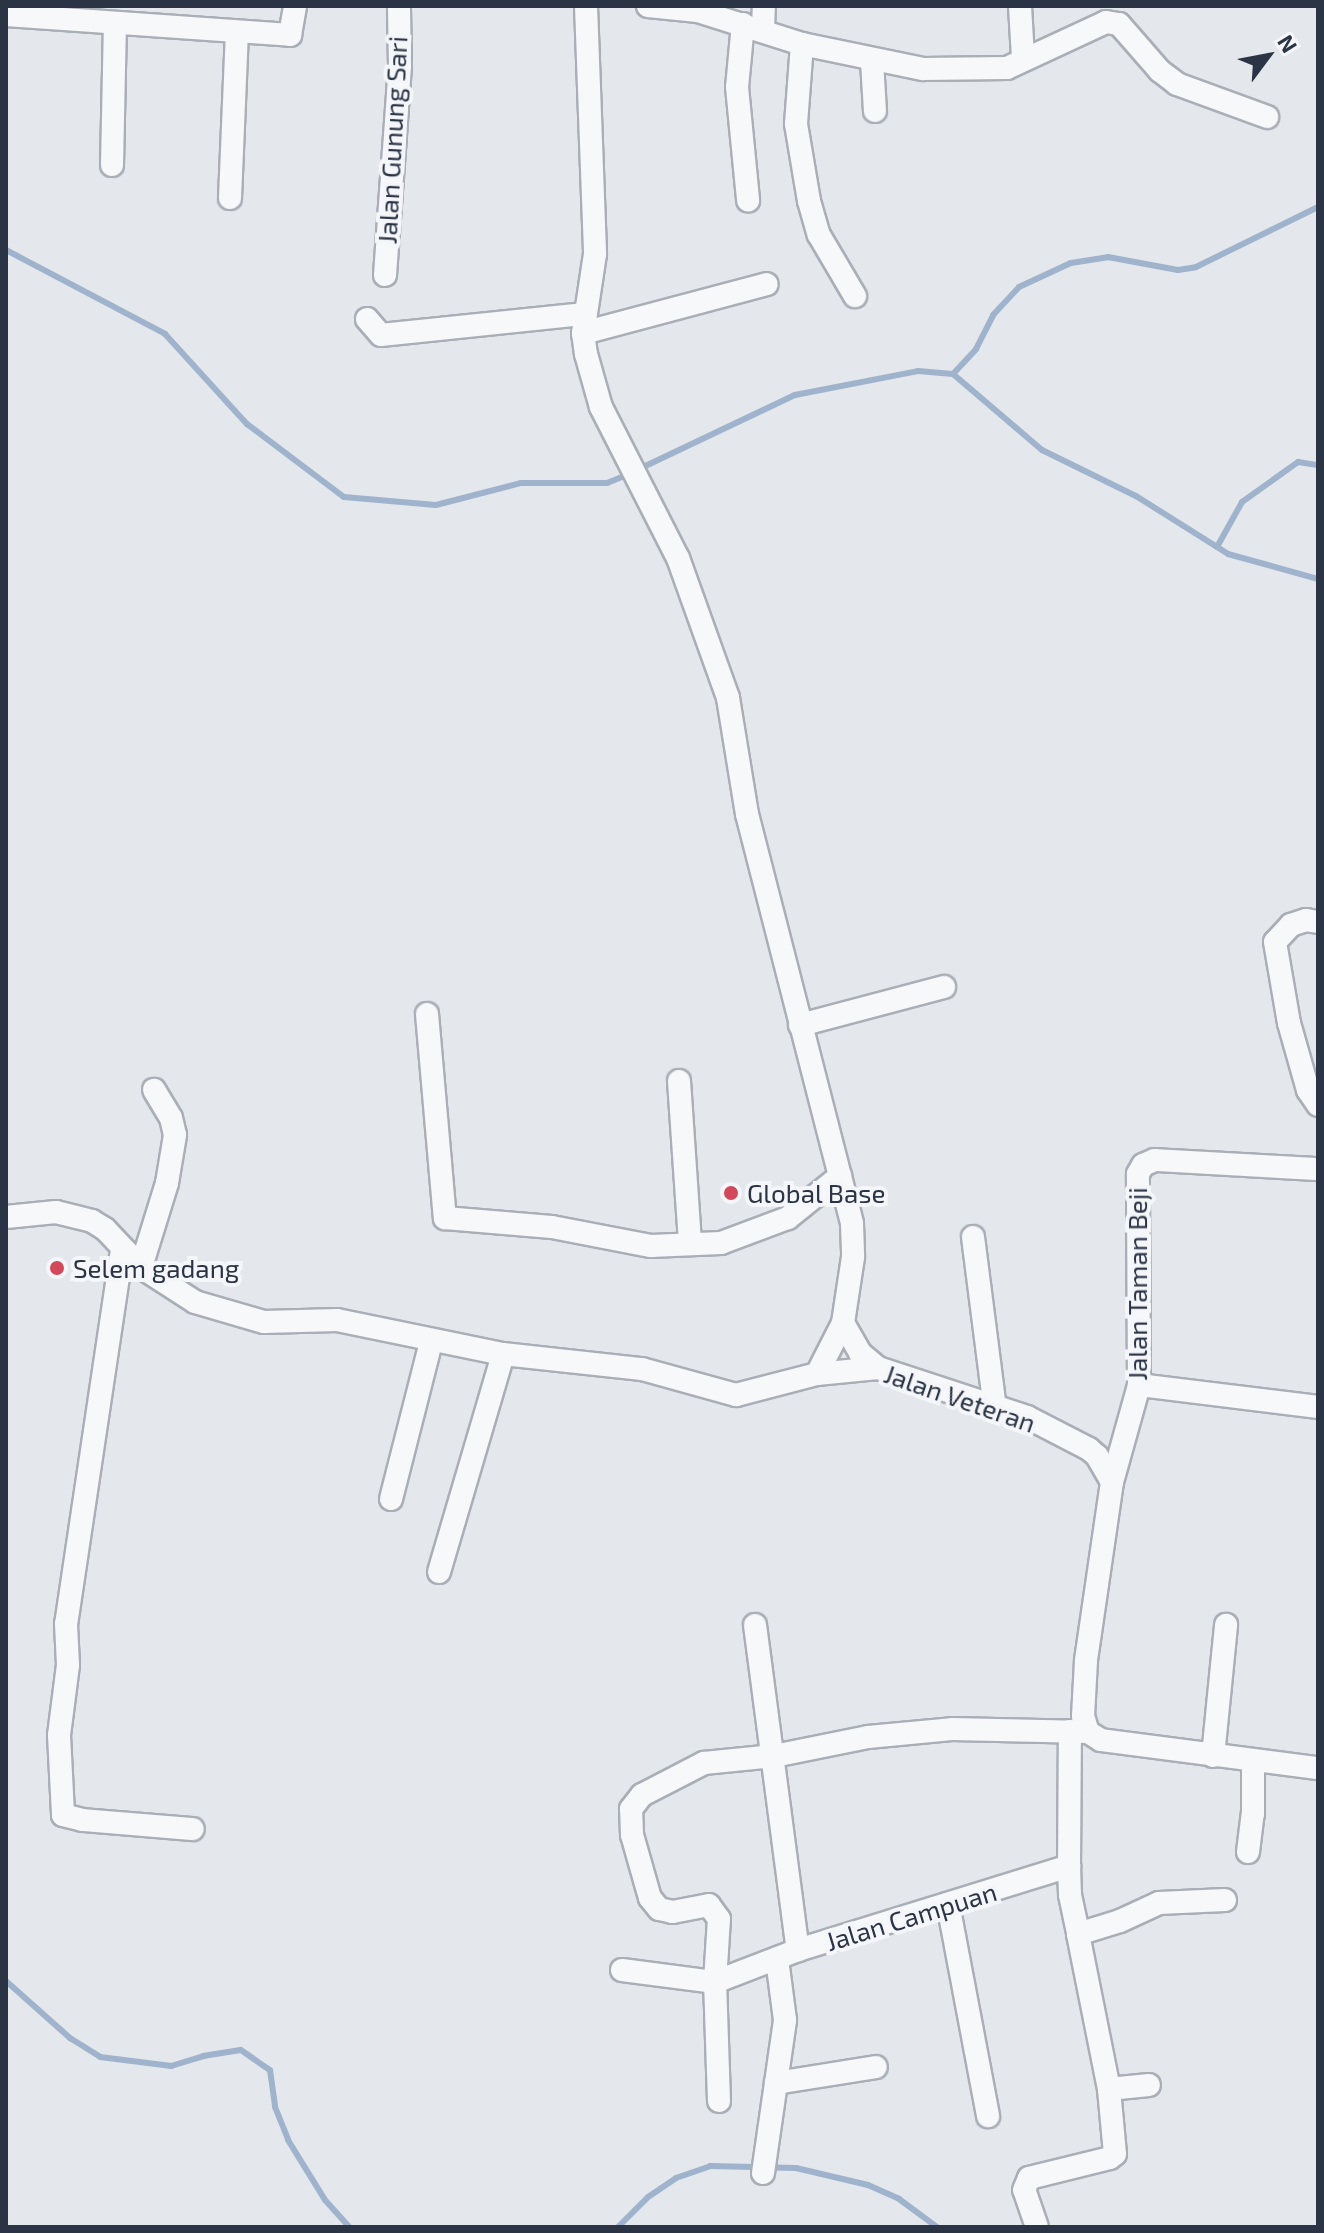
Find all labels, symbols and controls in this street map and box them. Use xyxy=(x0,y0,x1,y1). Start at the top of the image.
north arrow xyxy=(1228,16,1308,96)
text: N xyxy=(1273,30,1304,57)
street label: Jalan Gunung Sari xyxy=(371,35,413,245)
place label: Global Base xyxy=(747,1177,886,1209)
marker: Global Base xyxy=(722,1184,740,1202)
street label: Jalan Taman Beji xyxy=(1121,1187,1153,1381)
place label: Selem gadang xyxy=(73,1252,239,1284)
marker: Selem gadang xyxy=(48,1259,66,1277)
street label: Jalan Veteran xyxy=(880,1357,1040,1439)
street label: Jalan Campuan xyxy=(822,1875,1000,1957)

